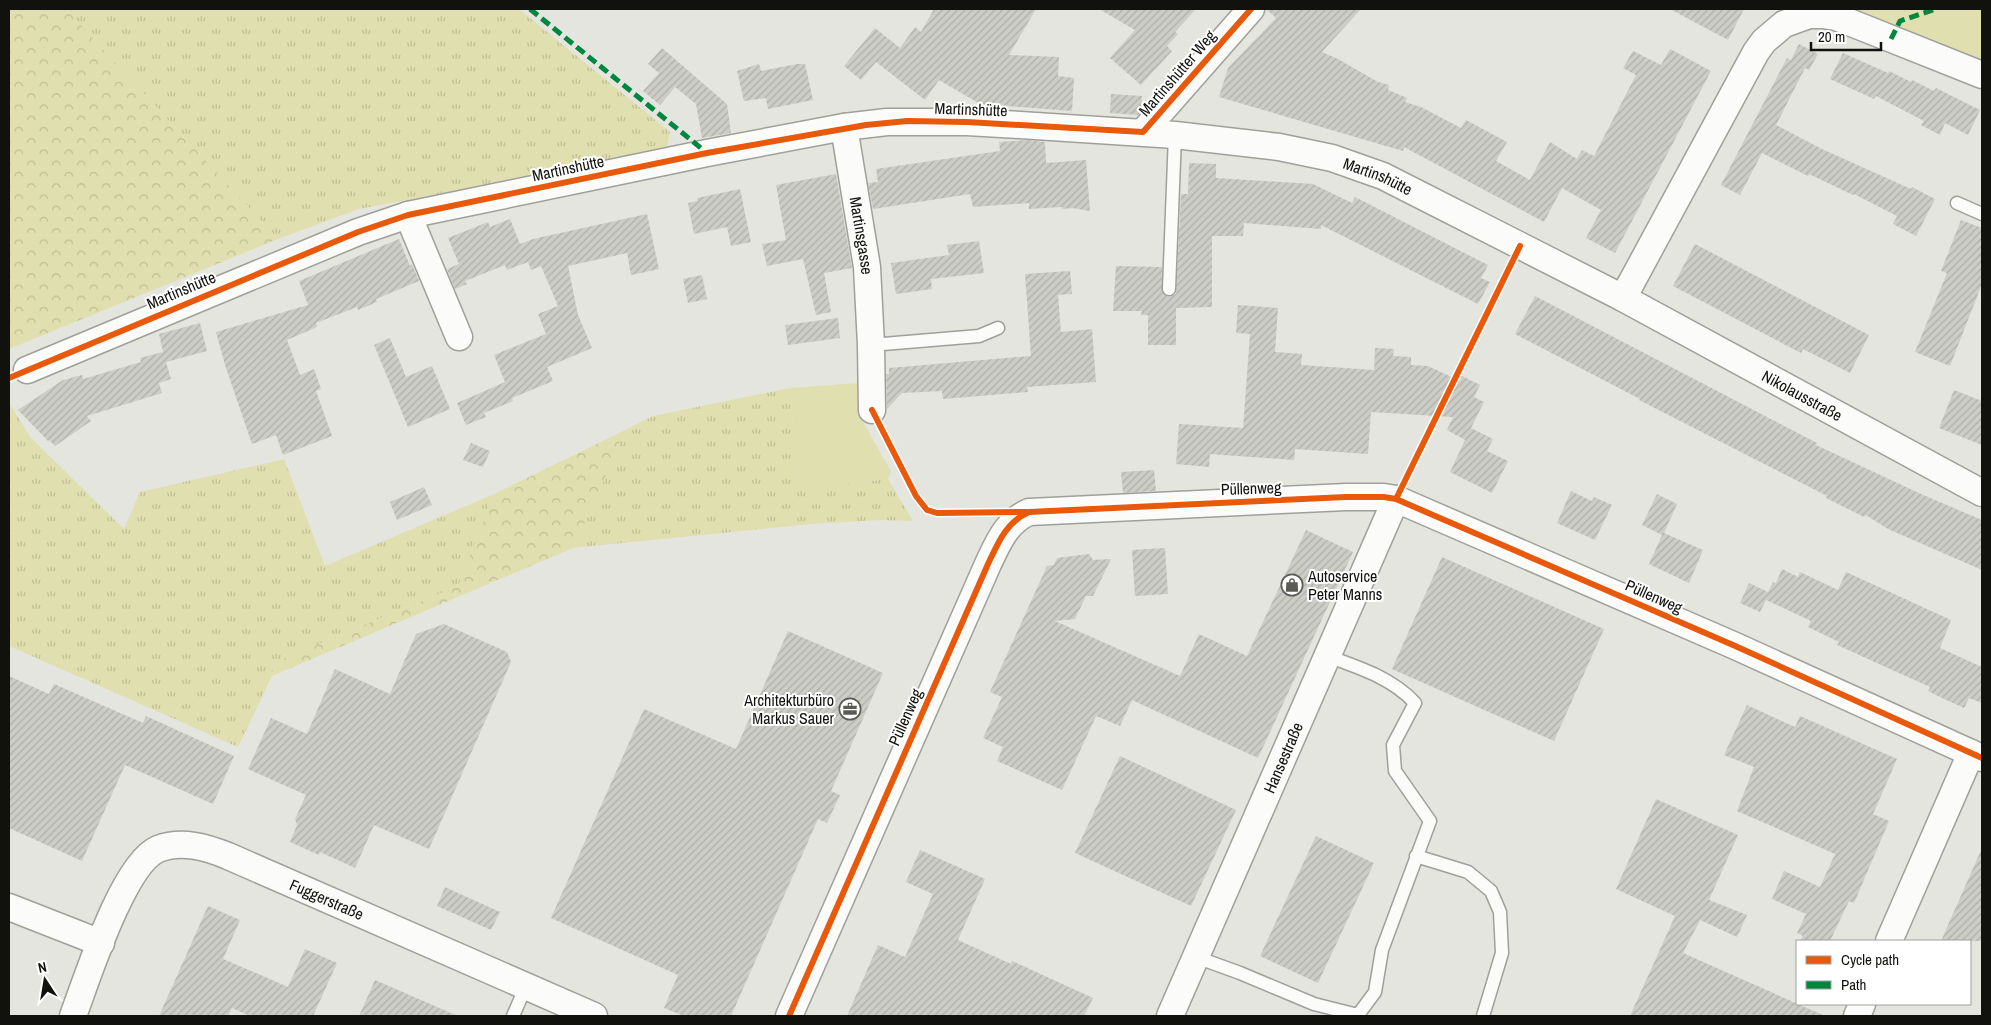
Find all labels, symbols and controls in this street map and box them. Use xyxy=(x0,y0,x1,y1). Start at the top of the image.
scale bar xyxy=(1811,20,1881,52)
street label: Martinshütter Weg xyxy=(1133,25,1221,121)
text: 20 m xyxy=(1818,26,1845,47)
street label: Martinshütte xyxy=(934,97,1008,121)
street label: Martinshütte xyxy=(530,150,606,186)
street label: Martinshütte xyxy=(1340,152,1416,200)
street label: Martinsgasse xyxy=(845,195,878,275)
street label: Martinshütte xyxy=(143,266,219,314)
street label: Nikolausstraße xyxy=(1758,365,1846,426)
street label: Püllenweg xyxy=(1220,476,1282,500)
place label: Autoservice Peter Manns xyxy=(1307,565,1382,605)
shop icon: Autoservice Peter Manns xyxy=(1280,573,1304,597)
street label: Püllenweg xyxy=(1622,574,1687,619)
street label: Püllenweg xyxy=(883,684,928,749)
place label: Architekturbüro Markus Sauer xyxy=(743,689,835,729)
office icon: Architekturbüro Markus Sauer xyxy=(838,697,862,721)
street label: Hansestraße xyxy=(1258,719,1308,796)
street label: Fuggerstraße xyxy=(286,873,367,925)
legend xyxy=(1796,940,1971,1005)
text: Cycle path xyxy=(1841,949,1899,970)
north arrow xyxy=(20,955,70,1005)
text: N xyxy=(36,958,48,977)
text: Path xyxy=(1841,974,1866,995)

